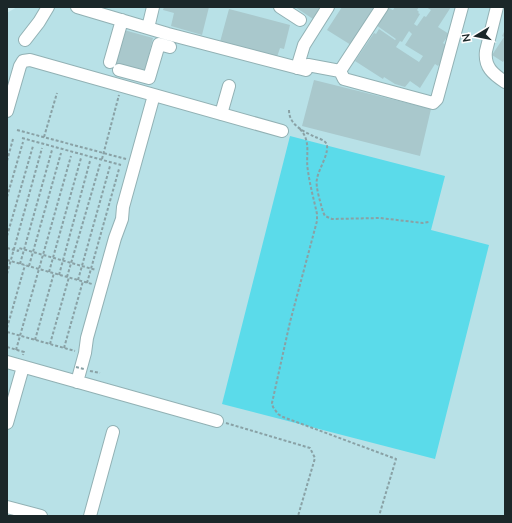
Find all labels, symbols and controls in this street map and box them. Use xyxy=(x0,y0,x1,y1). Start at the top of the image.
north arrow xyxy=(456,16,496,56)
text: N xyxy=(459,32,474,43)

